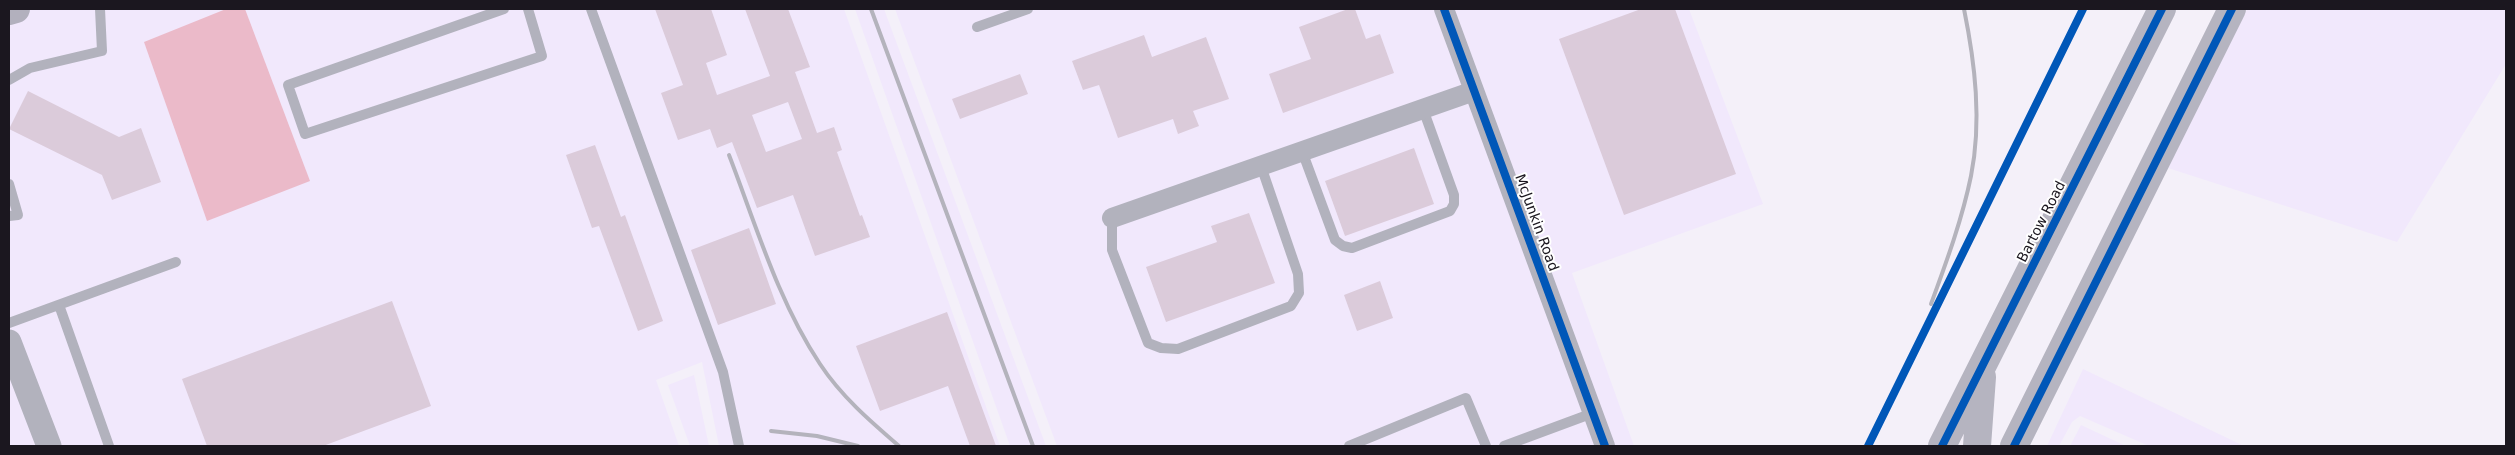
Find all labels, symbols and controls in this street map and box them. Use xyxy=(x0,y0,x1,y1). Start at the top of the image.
street label: McJunkin Road xyxy=(1511,172,1561,274)
street label: Bartow Road xyxy=(2014,179,2070,265)

